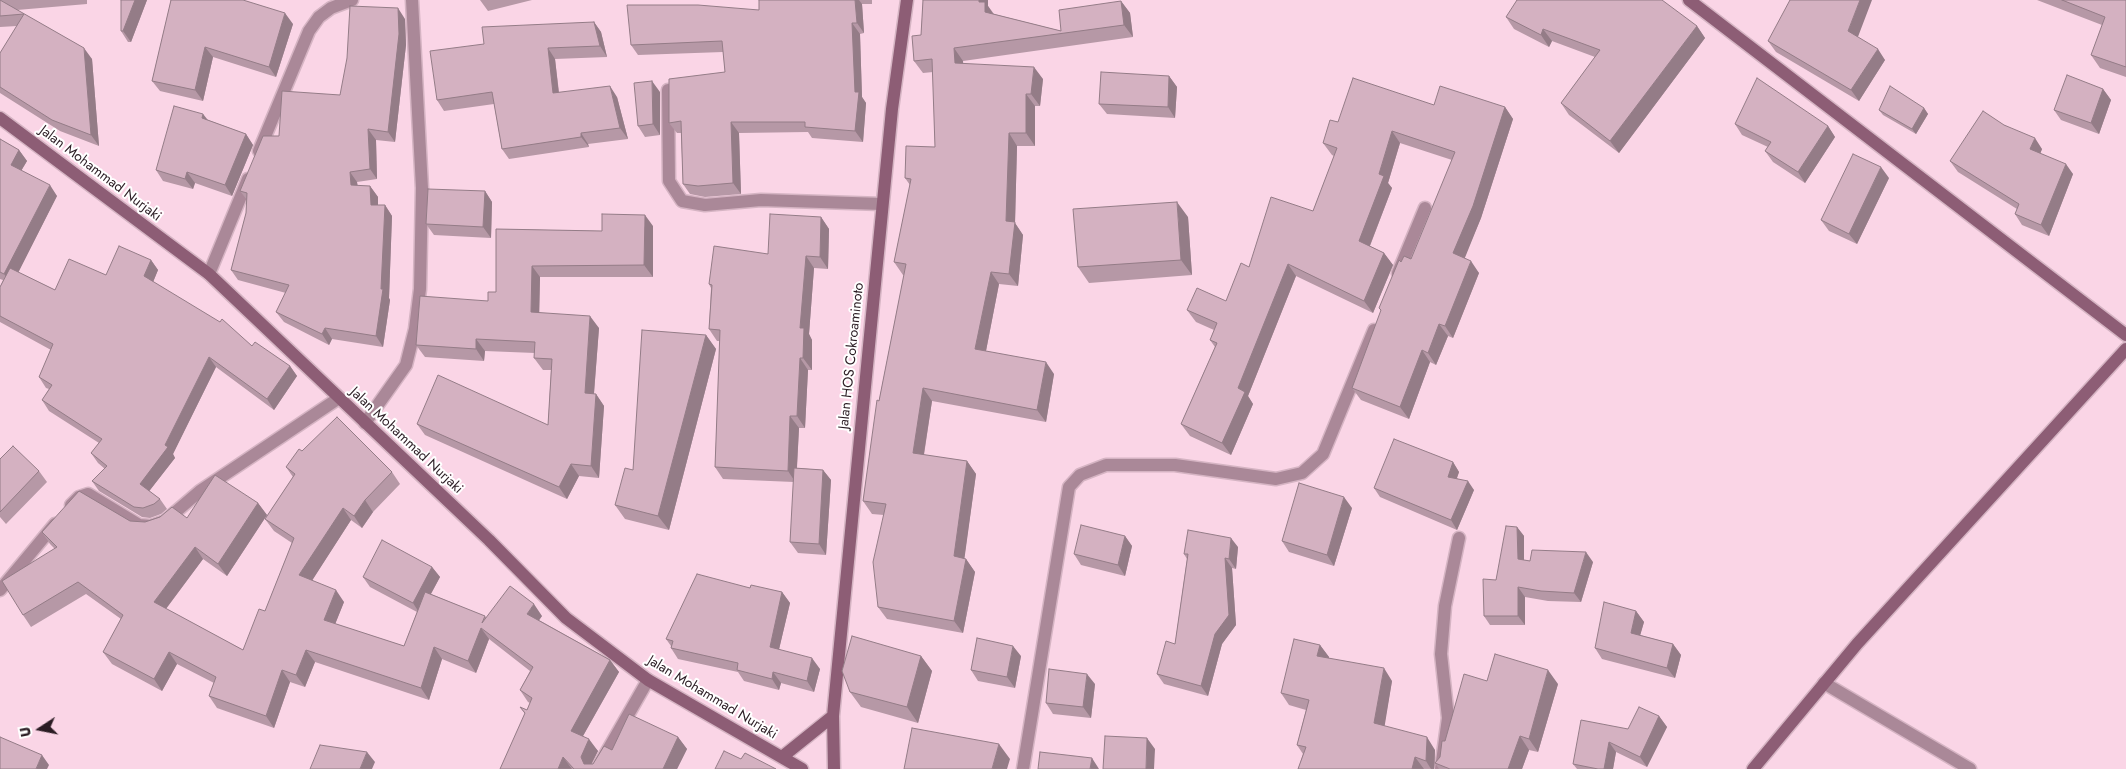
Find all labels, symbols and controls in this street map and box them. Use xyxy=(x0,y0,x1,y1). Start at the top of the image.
street label: Jalan Mohammad Nurjaki xyxy=(36,123,164,225)
street label: Jalan HOS Cokroaminoto xyxy=(836,282,868,430)
street label: Jalan Mohammad Nurjaki xyxy=(346,384,466,498)
street label: Jalan Mohammad Nurjaki xyxy=(644,653,780,743)
north arrow xyxy=(15,704,65,754)
text: U xyxy=(15,725,36,739)

